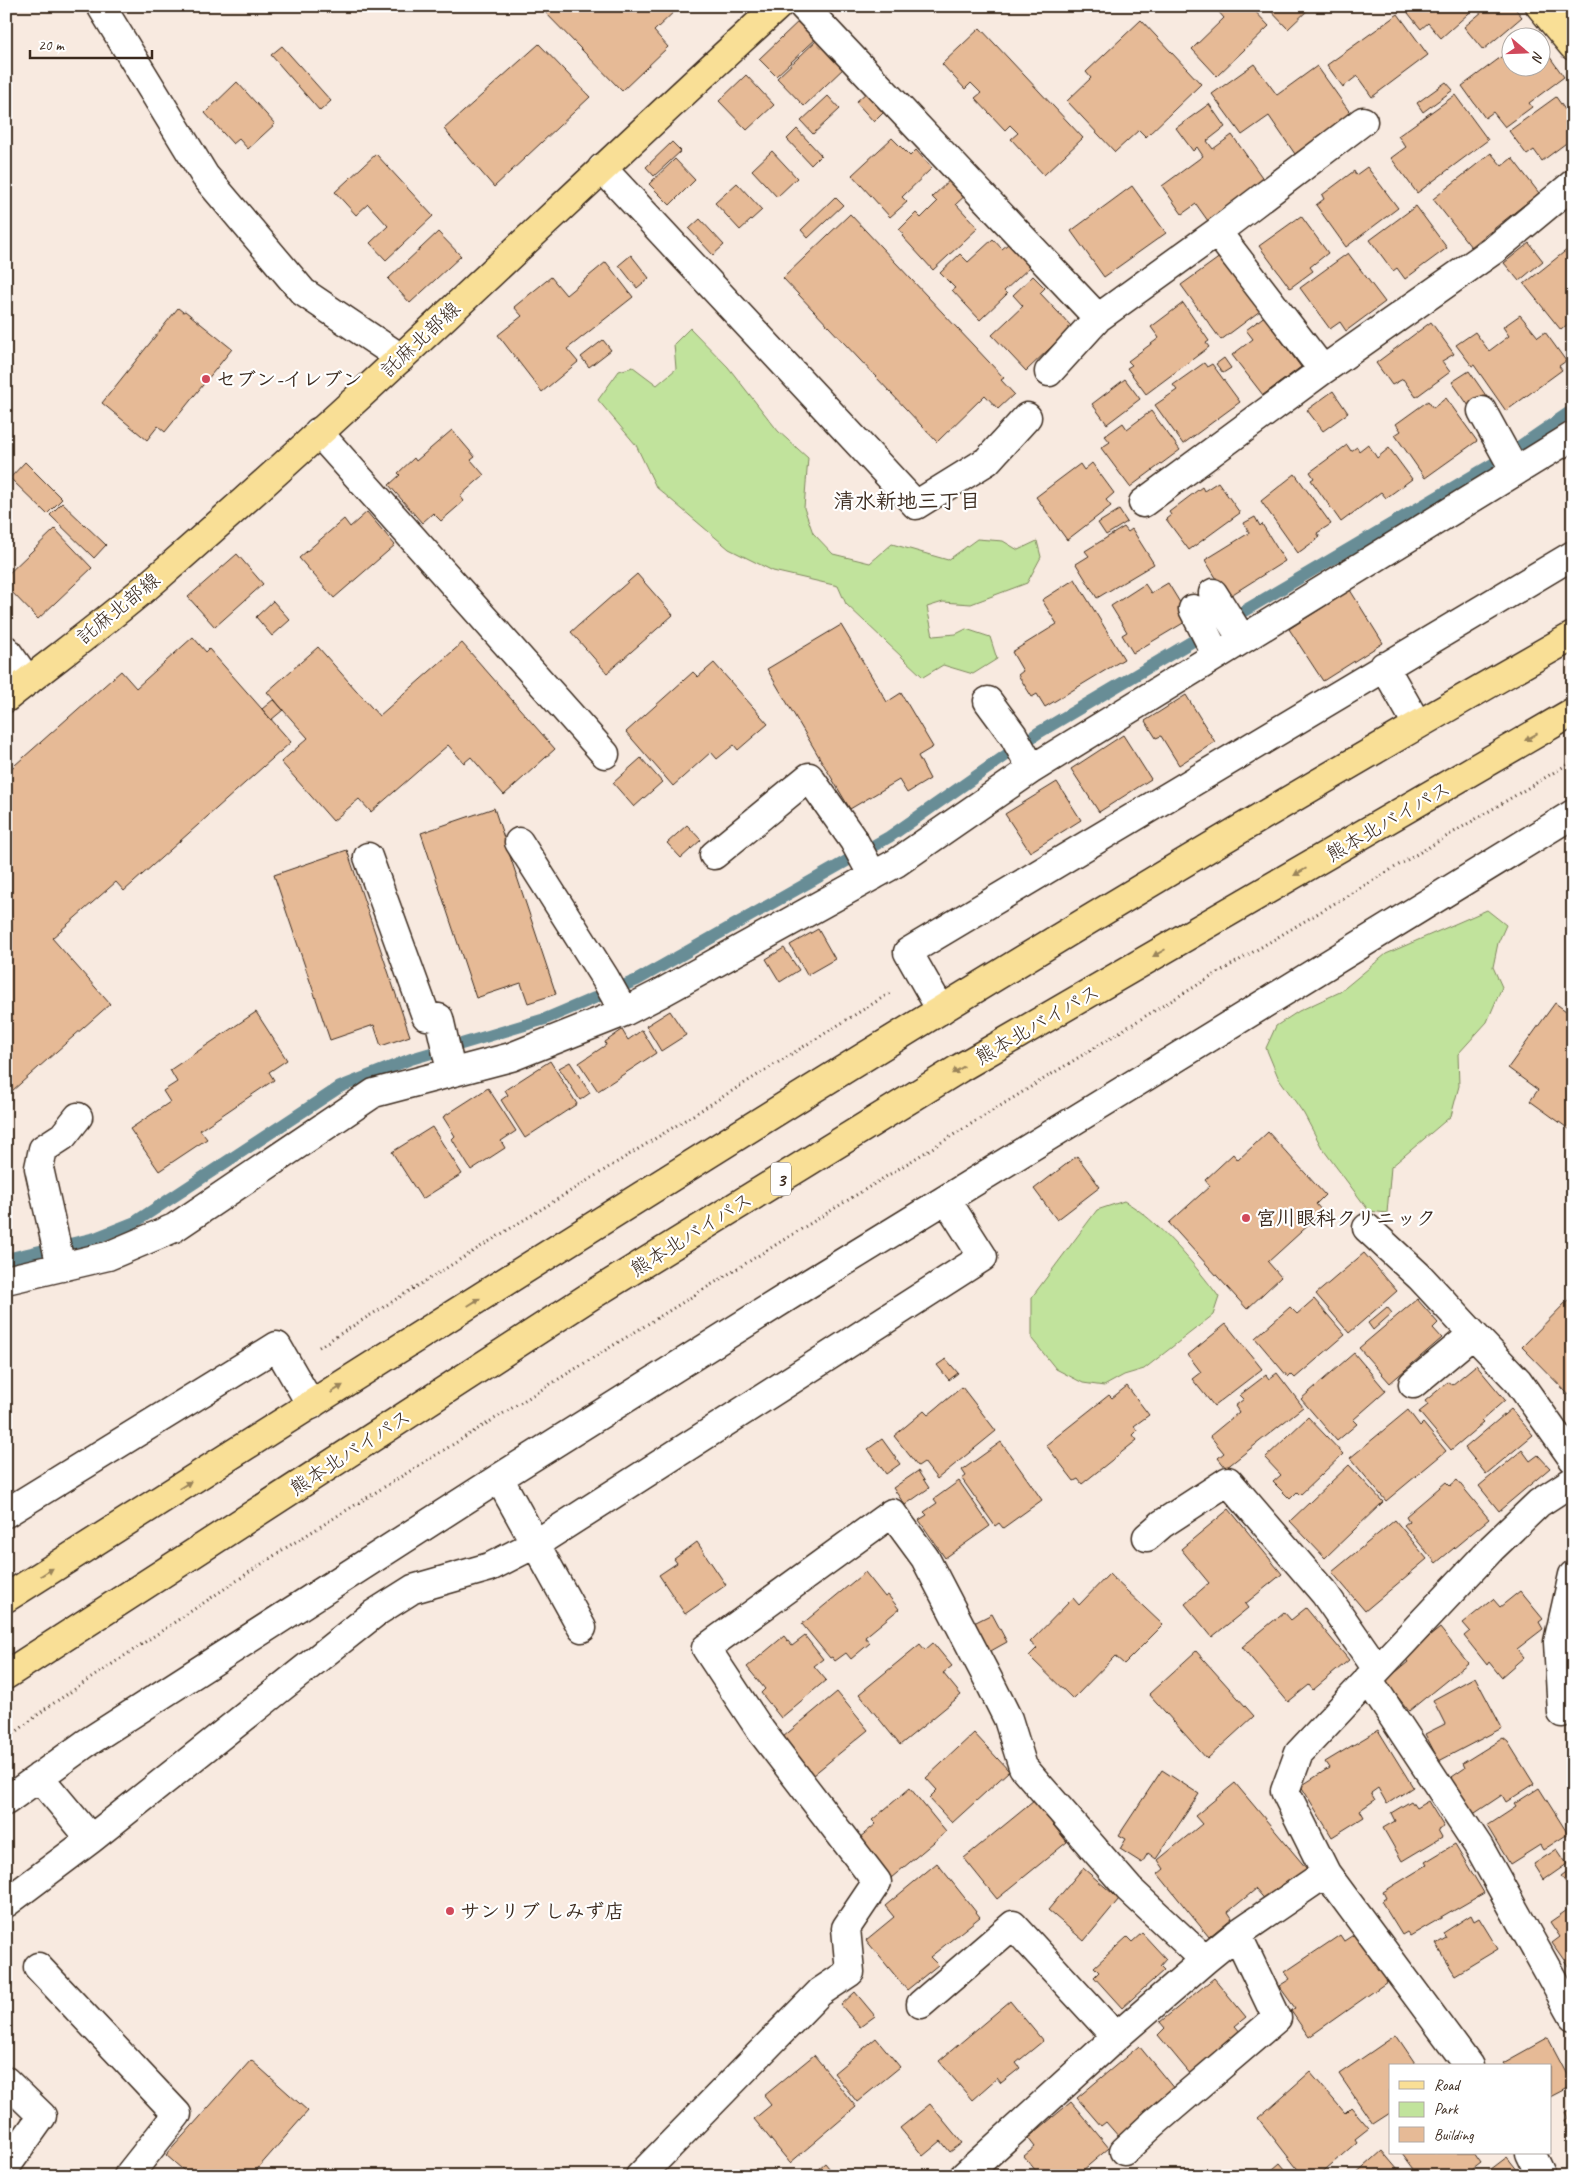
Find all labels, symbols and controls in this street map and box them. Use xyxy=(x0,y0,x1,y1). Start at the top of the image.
scale bar xyxy=(30,28,152,60)
north arrow xyxy=(1502,28,1552,78)
text: 20 m xyxy=(38,36,65,55)
text: N xyxy=(1528,49,1547,65)
street label: 託麻北部線 xyxy=(375,296,465,383)
place label: セブン-イレブン xyxy=(216,367,363,392)
marker: セブン-イレブン xyxy=(200,373,212,385)
district label: 清水新地三丁目 xyxy=(834,488,981,514)
street label: 託麻北部線 xyxy=(72,567,165,650)
one-way arrow xyxy=(1524,732,1537,741)
street label: 熊本北バイパス xyxy=(1322,776,1455,867)
one-way arrow xyxy=(1293,867,1307,876)
one-way arrow xyxy=(1153,949,1166,958)
street label: 熊本北バイパス xyxy=(971,979,1104,1070)
one-way arrow xyxy=(952,1065,965,1074)
road number: 3 xyxy=(771,1162,791,1196)
street label: 熊本北バイパス xyxy=(625,1187,757,1282)
place label: 宮川眼科クリニック xyxy=(1256,1206,1436,1231)
marker: 宮川眼科クリニック xyxy=(1240,1212,1252,1224)
one-way arrow xyxy=(467,1297,480,1306)
one-way arrow xyxy=(330,1384,343,1393)
street label: 熊本北バイパス xyxy=(285,1404,416,1501)
one-way arrow xyxy=(178,1480,191,1490)
one-way arrow xyxy=(41,1567,54,1577)
place label: サンリブ しみず店 xyxy=(460,1899,624,1924)
marker: サンリブ しみず店 xyxy=(444,1905,456,1917)
legend xyxy=(1389,2064,1552,2154)
text: Road xyxy=(1434,2076,1461,2095)
text: Park xyxy=(1434,2100,1459,2119)
text: Building xyxy=(1434,2126,1474,2145)

